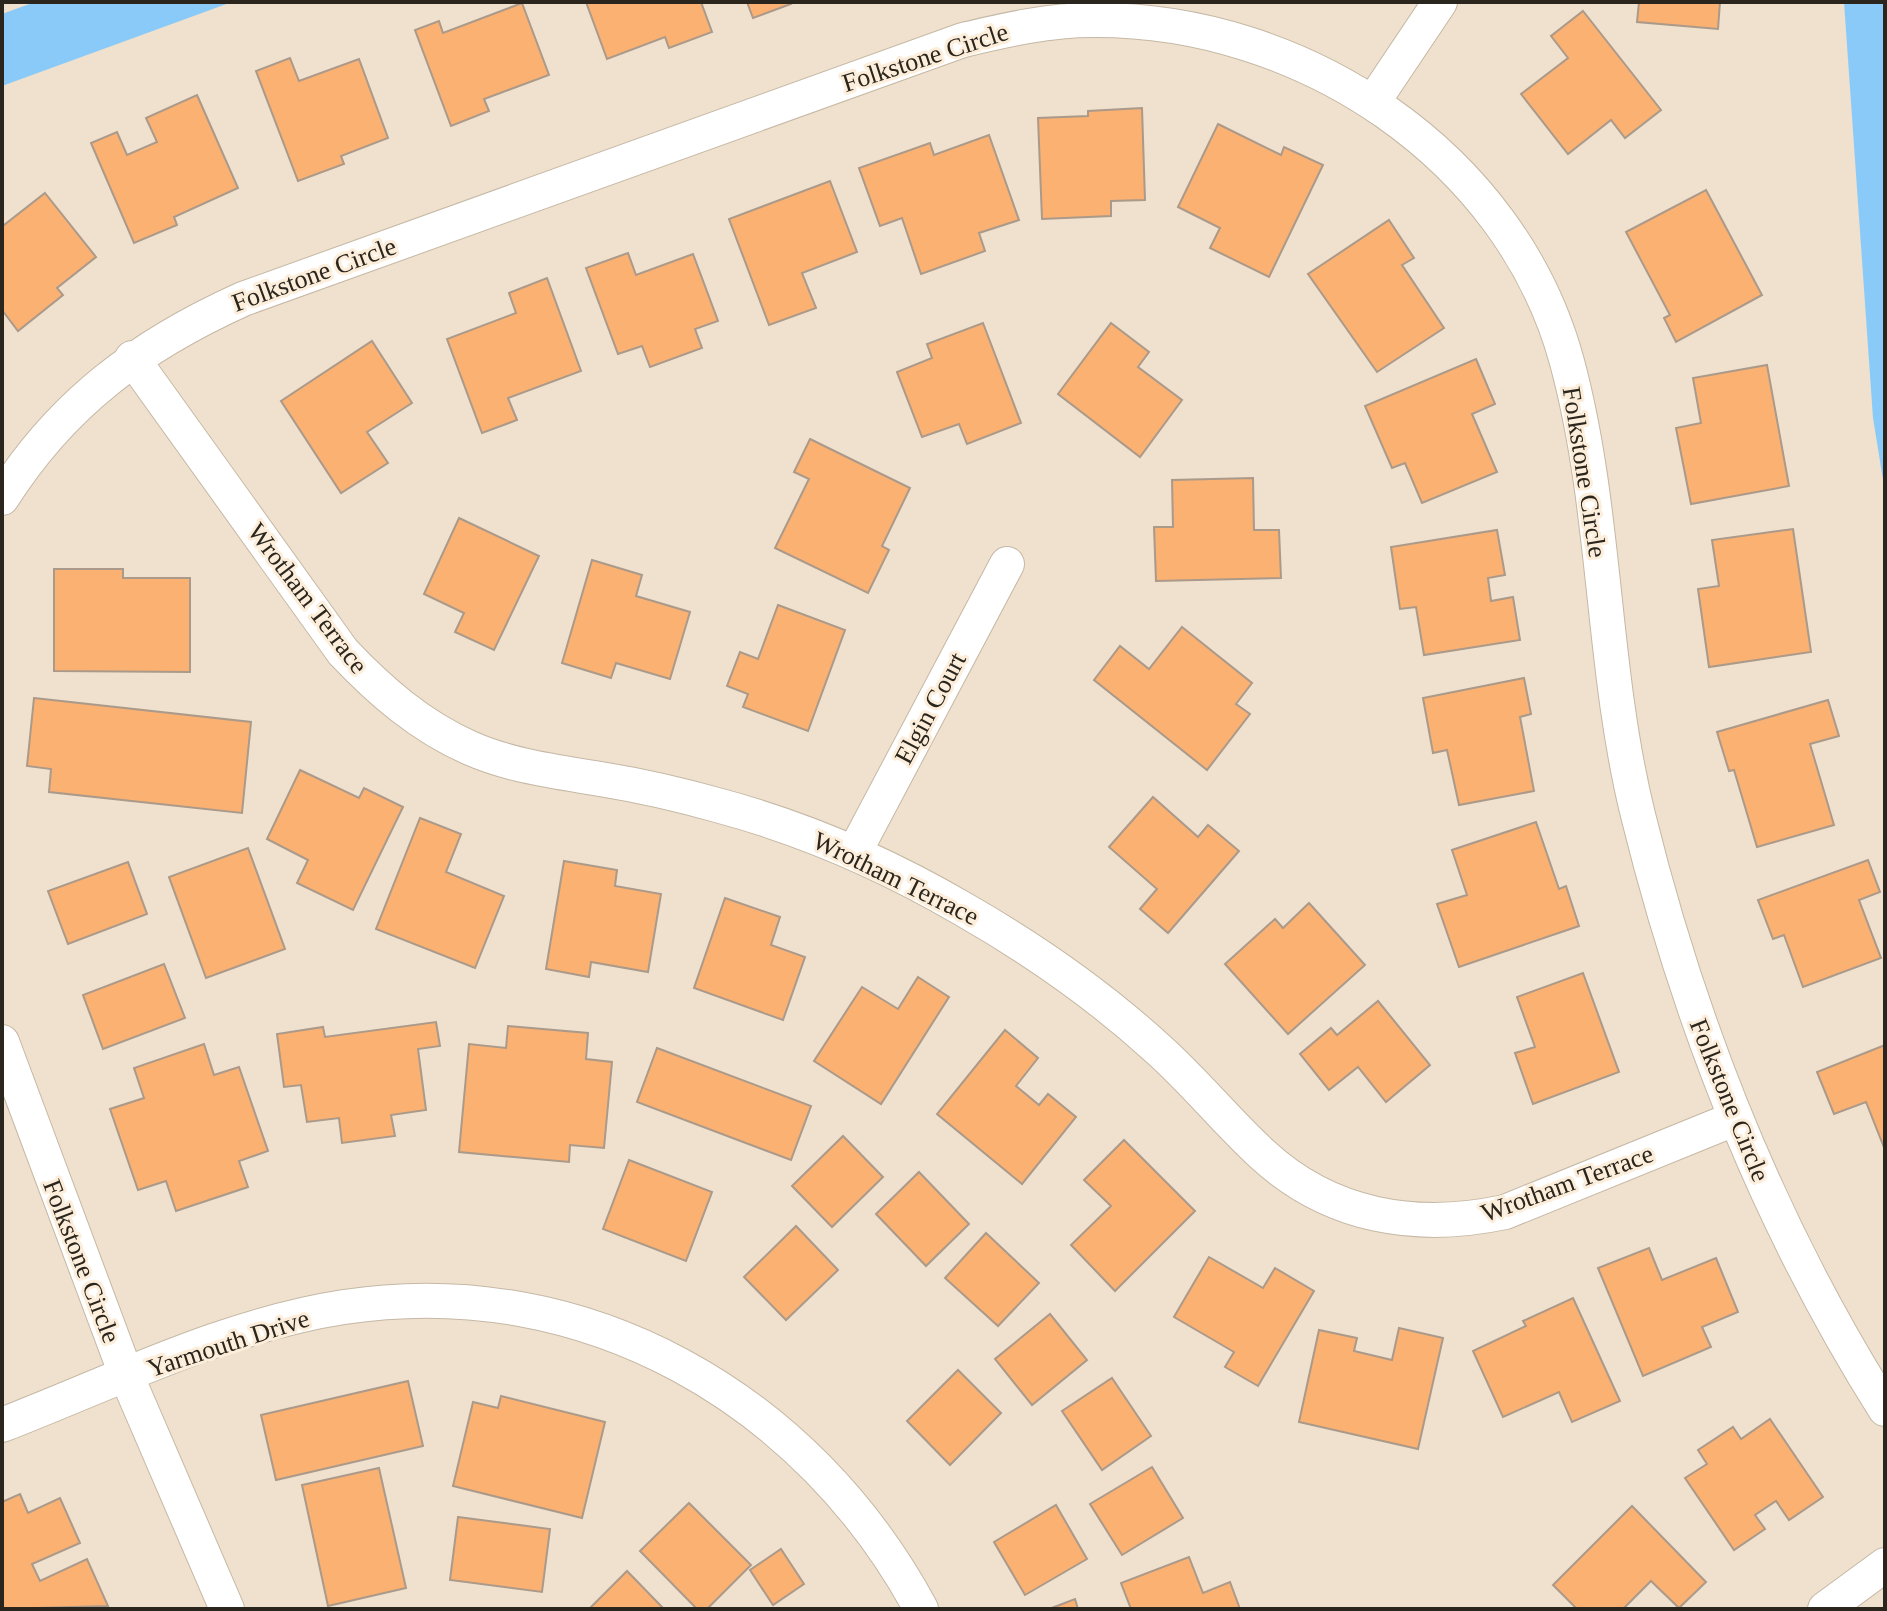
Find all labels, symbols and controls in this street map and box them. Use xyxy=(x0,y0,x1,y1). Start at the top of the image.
street label: Folkstone Circle xyxy=(839,17,1012,98)
street label: Folkstone Circle xyxy=(228,231,400,318)
street label: Folkstone Circle xyxy=(1557,385,1612,560)
street label: Wrotham Terrace xyxy=(242,517,374,679)
street label: Elgin Court xyxy=(889,647,972,769)
street label: Wrotham Terrace xyxy=(808,826,983,931)
street label: Folkstone Circle xyxy=(1684,1015,1775,1186)
street label: Wrotham Terrace xyxy=(1477,1139,1657,1228)
street label: Folkstone Circle xyxy=(37,1175,126,1347)
street label: Yarmouth Drive xyxy=(144,1304,313,1383)

